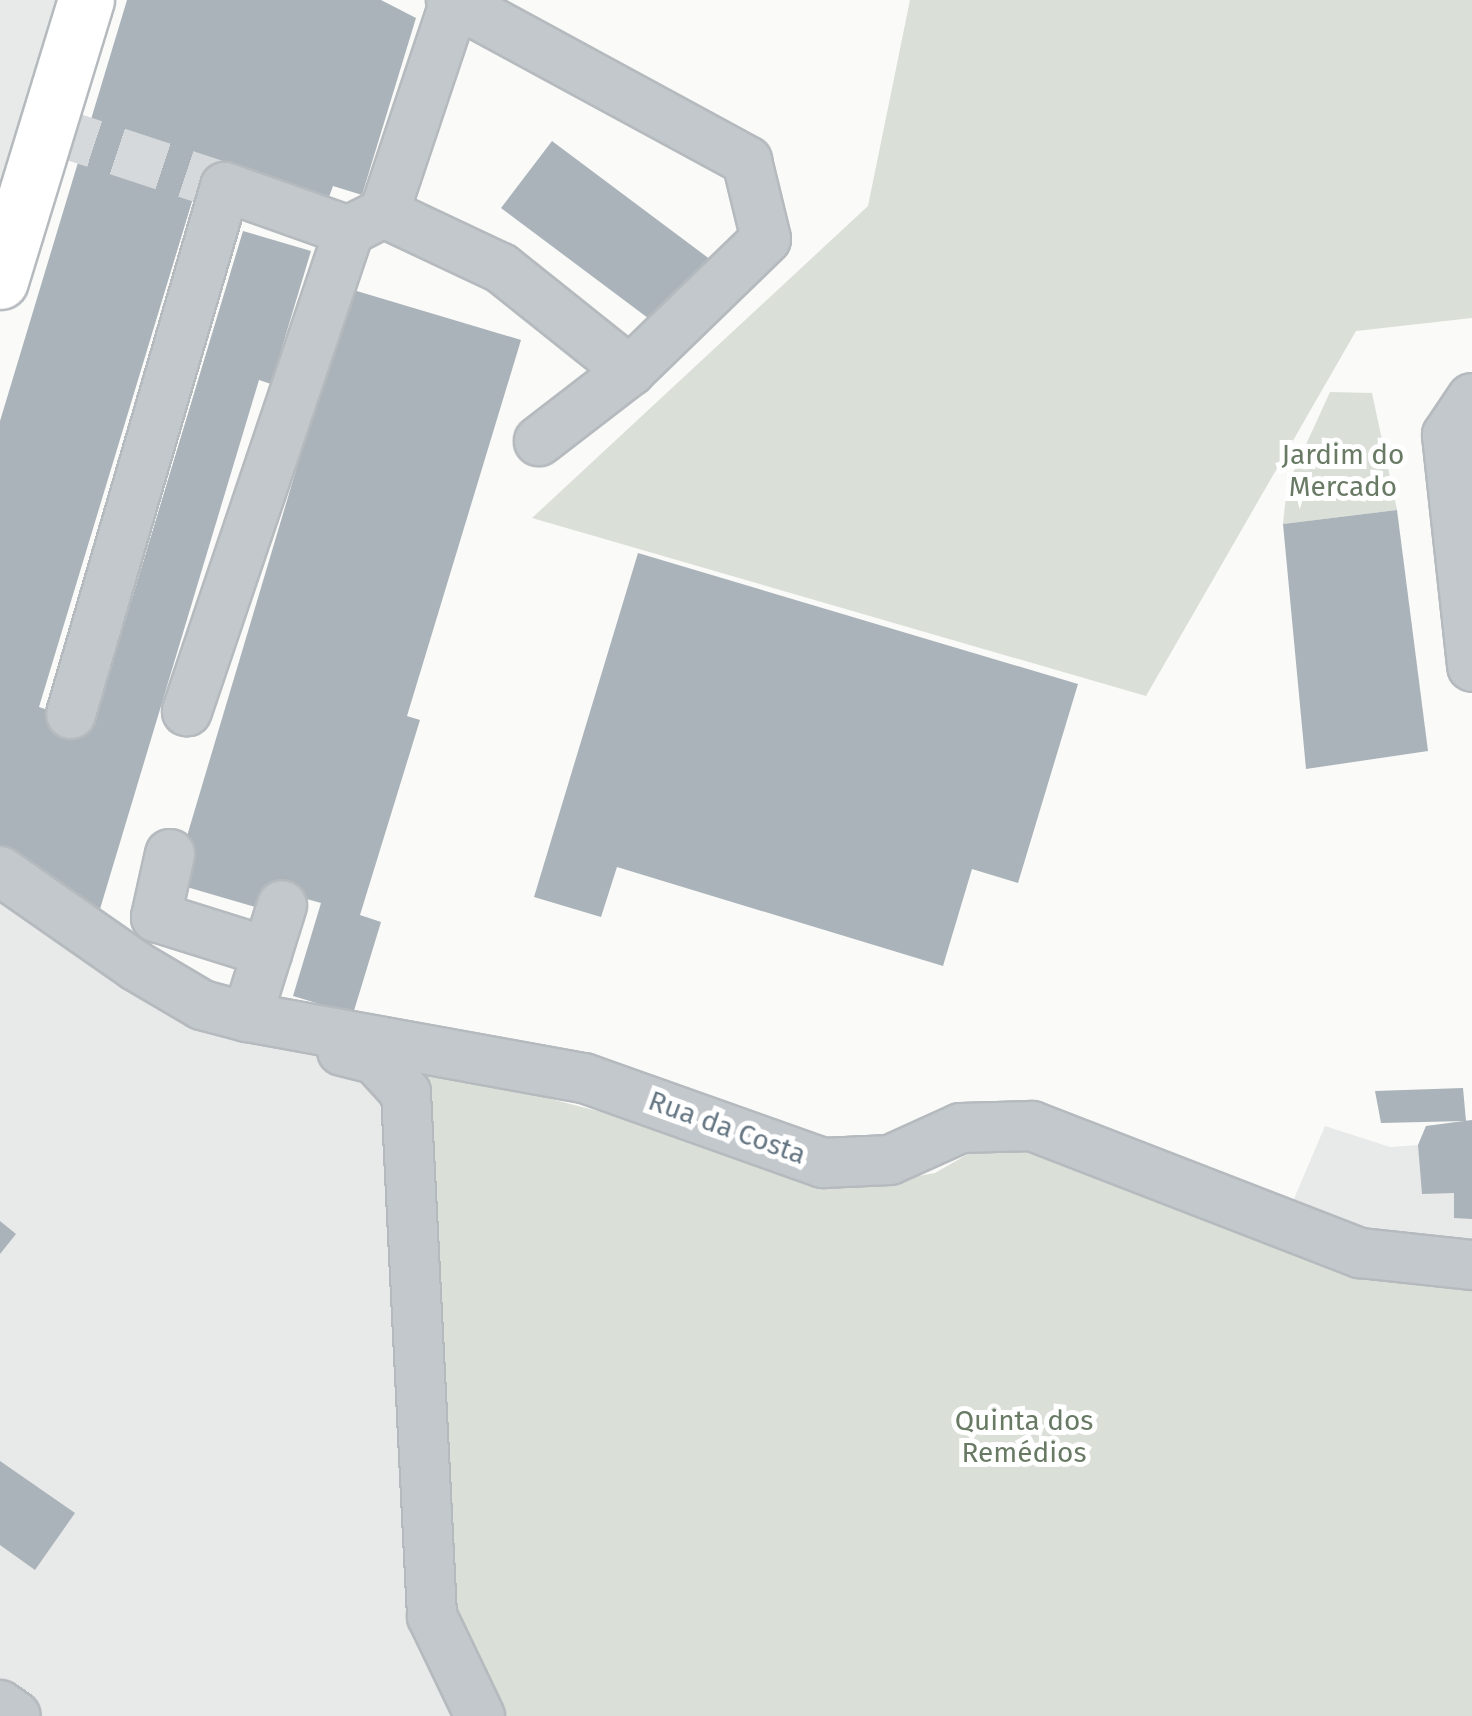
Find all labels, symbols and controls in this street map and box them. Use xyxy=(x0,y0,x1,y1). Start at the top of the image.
park label: Jardim do Mercado xyxy=(1282,438,1404,504)
street label: Rua da Costa xyxy=(644,1084,810,1172)
park label: Quinta dos Remédios xyxy=(955,1404,1093,1470)

